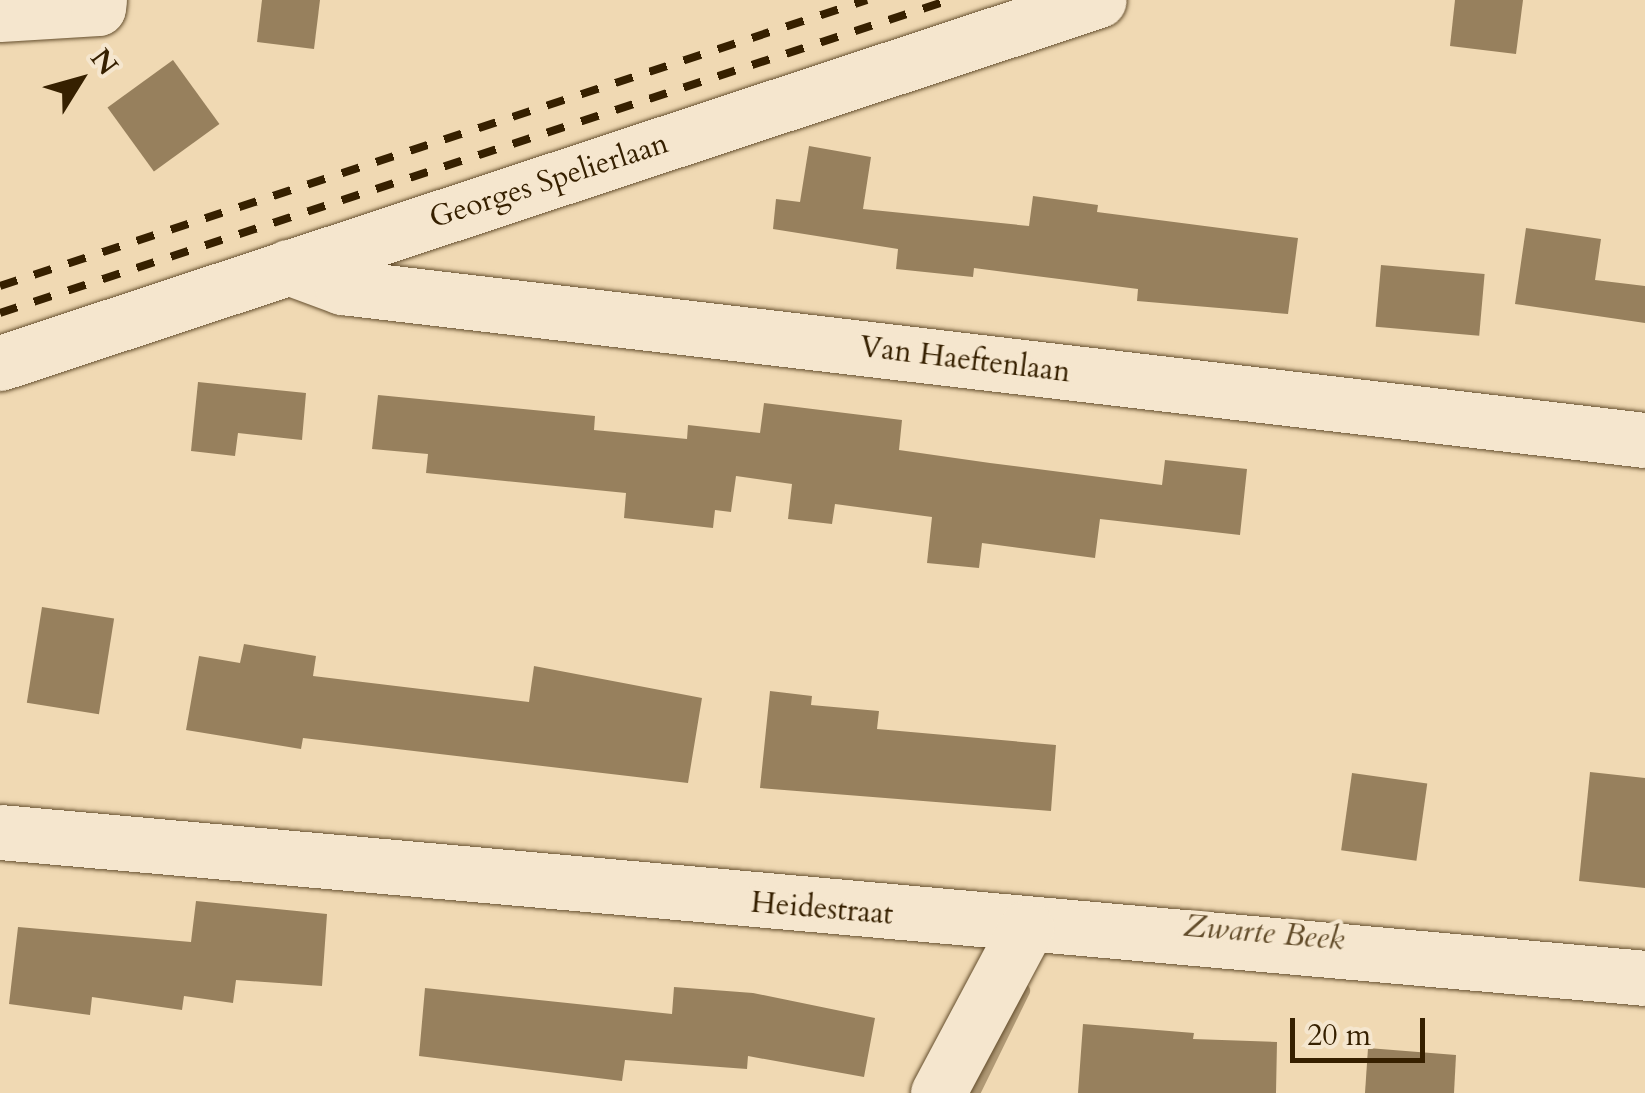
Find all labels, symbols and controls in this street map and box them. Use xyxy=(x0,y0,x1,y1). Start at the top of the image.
north arrow xyxy=(30,30,130,130)
text: N xyxy=(81,41,126,83)
street label: Georges Spelierlaan xyxy=(425,125,673,237)
street label: Van Haeftenlaan xyxy=(858,329,1072,391)
street label: Heidestraat xyxy=(749,885,895,933)
water label: Zwarte Beek xyxy=(1182,907,1346,959)
scale bar xyxy=(1295,998,1430,1060)
text: 20 m xyxy=(1307,1015,1371,1056)

